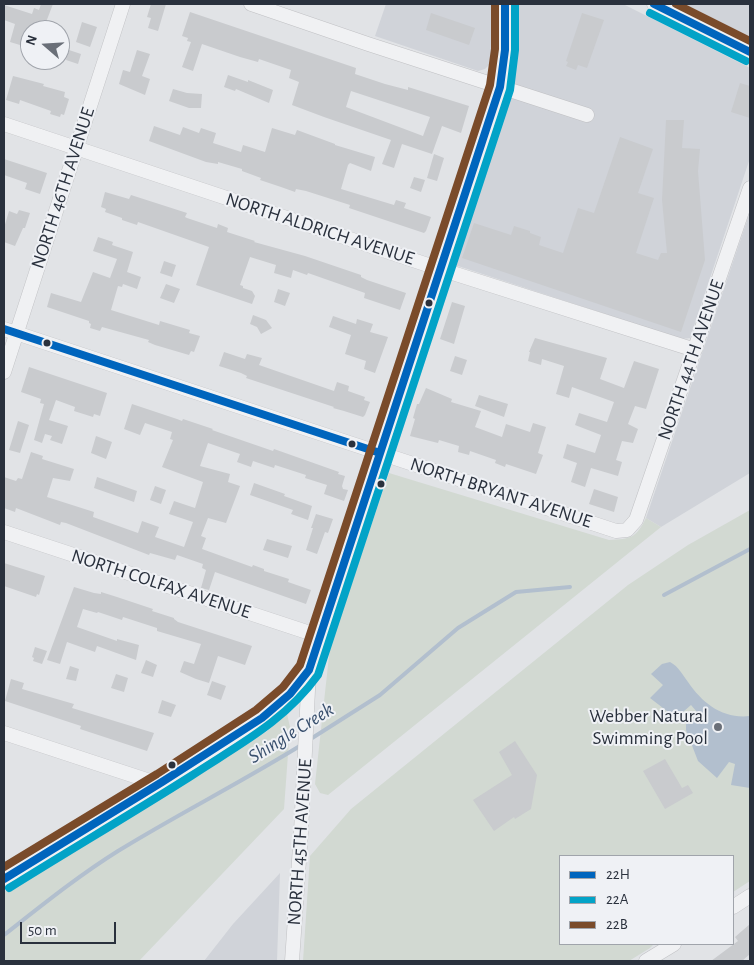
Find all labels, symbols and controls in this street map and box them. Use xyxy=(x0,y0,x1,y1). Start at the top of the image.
north arrow xyxy=(20,20,70,70)
text: N xyxy=(24,34,40,47)
street label: NORTH 46TH AVENUE xyxy=(26,105,100,271)
street label: NORTH ALDRICH AVENUE xyxy=(223,188,417,270)
street label: NORTH 44TH AVENUE xyxy=(653,277,729,443)
unlabelled marker xyxy=(424,298,434,308)
unlabelled marker xyxy=(42,338,52,348)
unlabelled marker xyxy=(347,439,357,449)
street label: NORTH BRYANT AVENUE xyxy=(407,453,595,533)
unlabelled marker xyxy=(376,479,386,489)
street label: NORTH COLFAX AVENUE xyxy=(68,544,254,624)
water label: Shingle Creek xyxy=(244,697,338,769)
place label: Webber Natural Swimming Pool xyxy=(589,705,708,749)
marker: Webber Natural Swimming Pool xyxy=(712,721,724,733)
street label: NORTH 45TH AVENUE xyxy=(283,758,317,926)
unlabelled marker xyxy=(167,760,177,770)
legend xyxy=(559,855,734,945)
text: 22H xyxy=(606,867,630,882)
text: 22A xyxy=(606,892,628,907)
scale bar xyxy=(22,912,119,944)
text: 22B xyxy=(606,917,628,932)
text: 50 m xyxy=(28,923,57,938)

